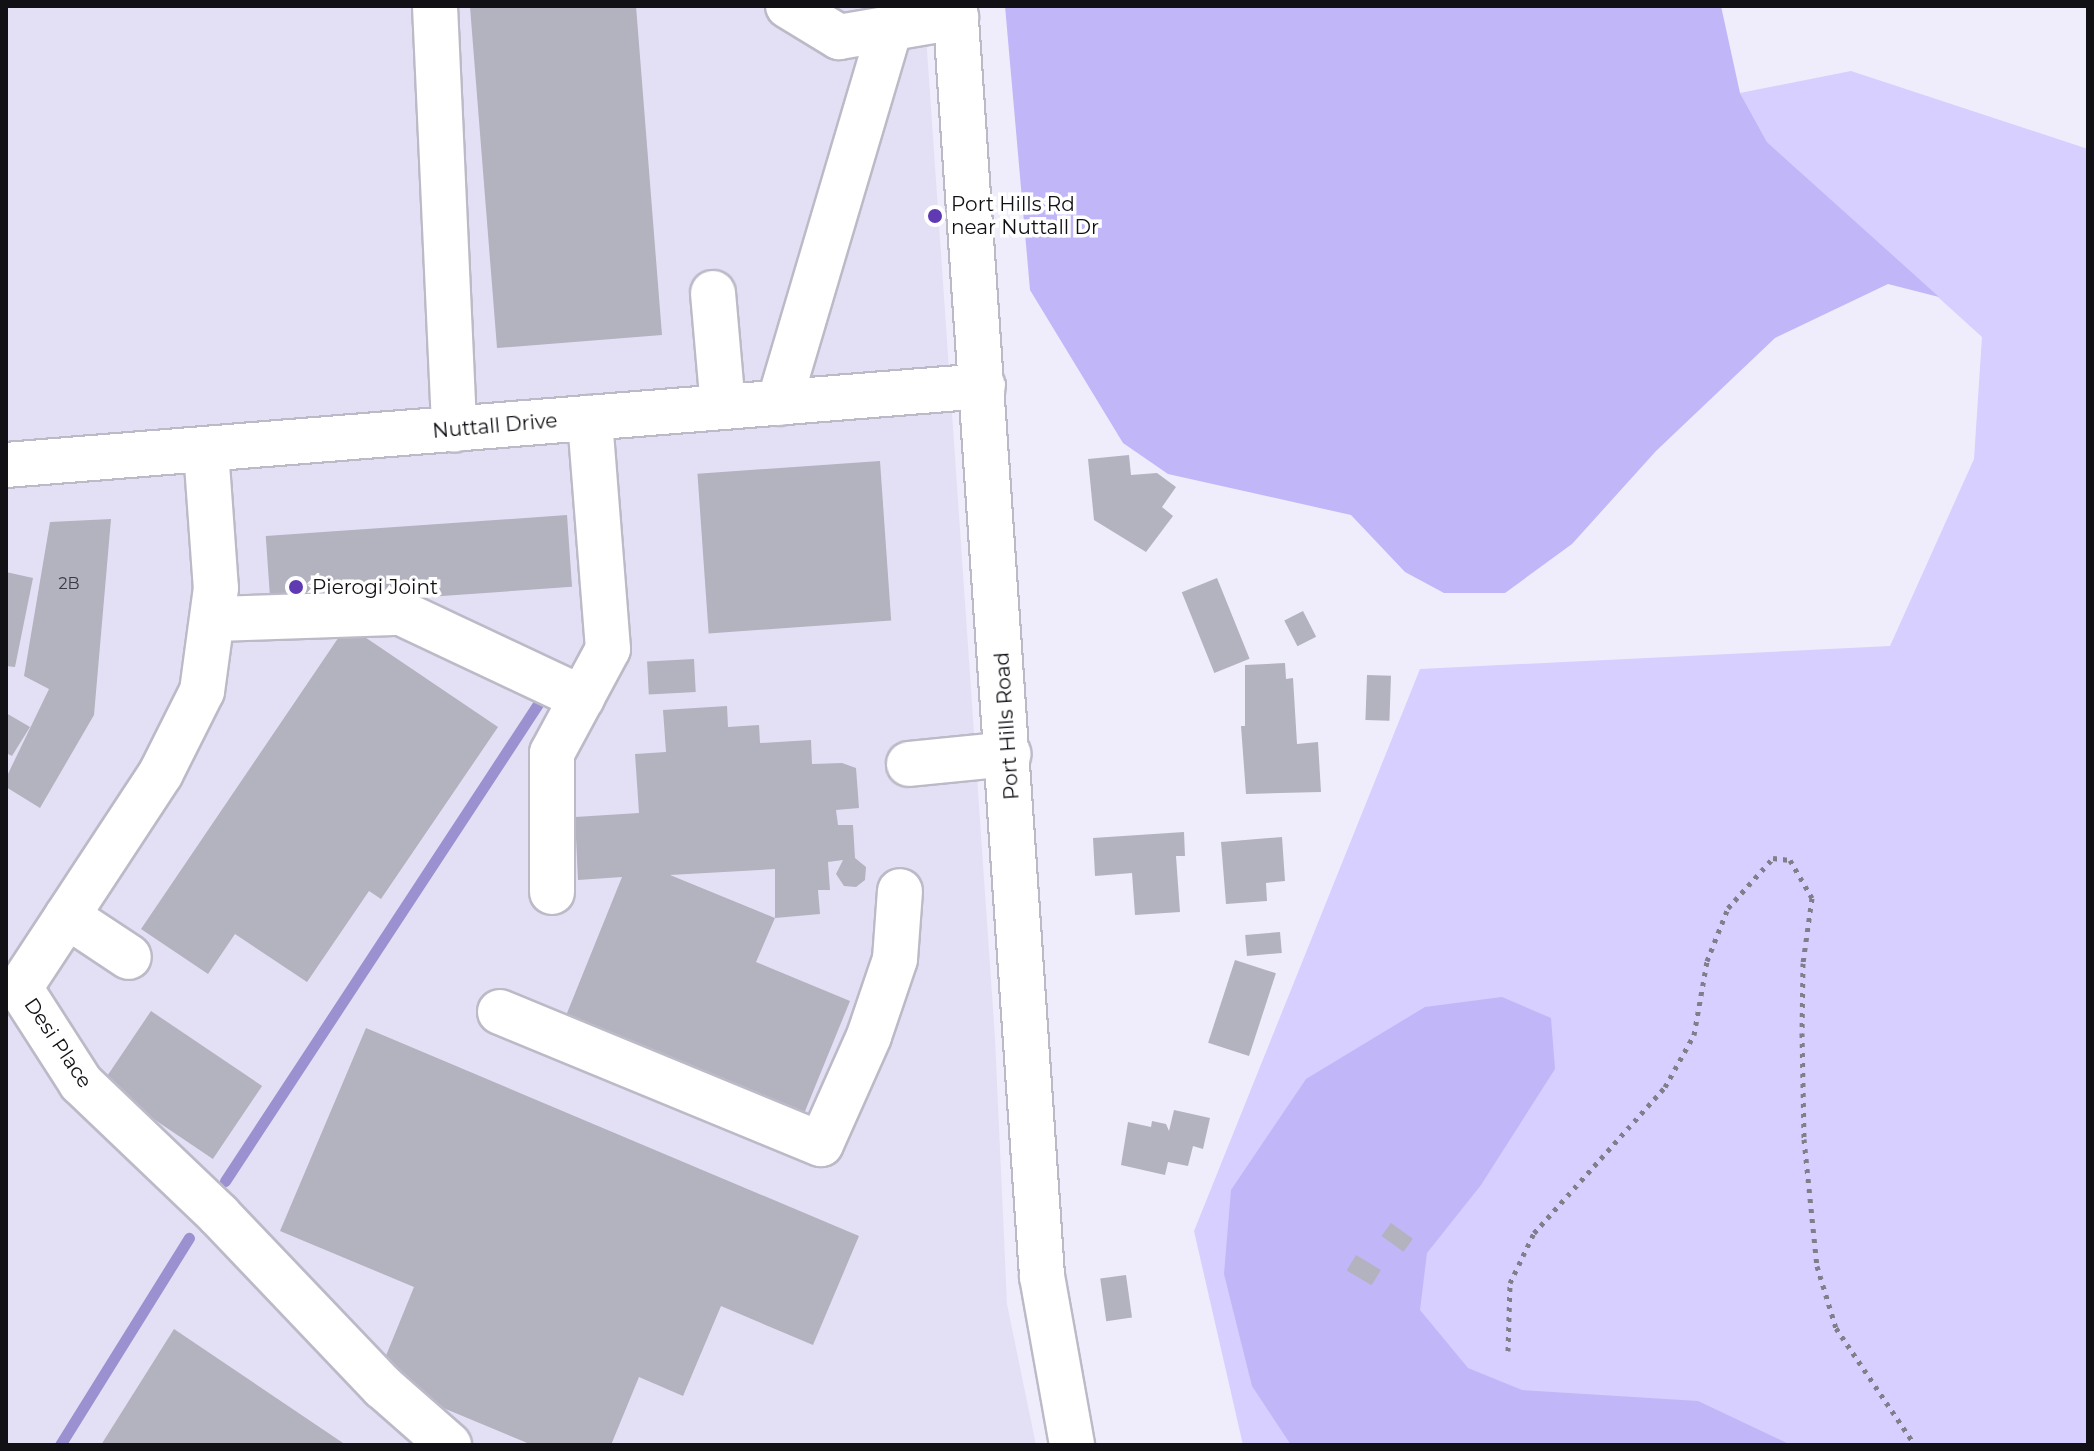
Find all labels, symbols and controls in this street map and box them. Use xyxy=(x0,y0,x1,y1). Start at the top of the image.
place label: Port Hills Rd near Nuttall Dr xyxy=(951,192,1099,239)
marker: Port Hills Rd near Nuttall Dr xyxy=(926,207,944,225)
street label: Nuttall Drive xyxy=(431,409,559,443)
house number: 2B xyxy=(58,574,80,594)
place label: Pierogi Joint xyxy=(312,575,438,599)
marker: Pierogi Joint xyxy=(287,578,305,596)
street label: Port Hills Road xyxy=(990,651,1024,801)
street label: Desi Place xyxy=(19,993,97,1093)

